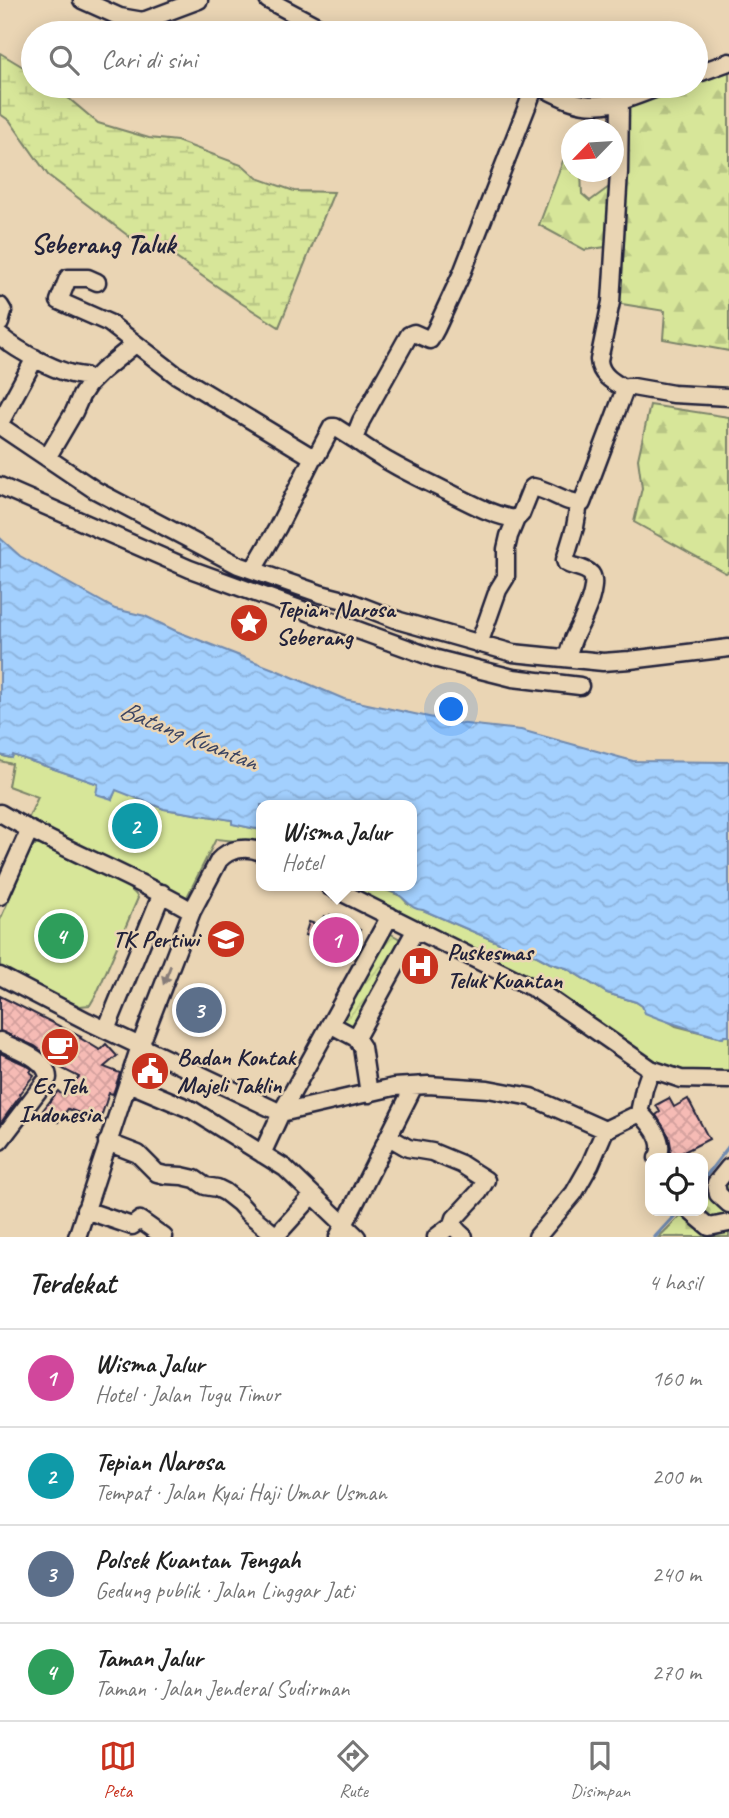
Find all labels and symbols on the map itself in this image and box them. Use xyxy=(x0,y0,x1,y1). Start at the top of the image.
north arrow xyxy=(561,119,624,182)
district label: Seberang Taluk xyxy=(31,226,178,261)
place label: Tepian Narosa Seberang xyxy=(276,594,397,652)
place icon: Tepian Narosa Seberang xyxy=(228,602,270,644)
your location xyxy=(434,692,468,726)
water label: Batang Kuantan xyxy=(115,693,265,779)
pin: 2 xyxy=(112,800,158,852)
pin: 4 xyxy=(38,910,84,962)
pin: 1 xyxy=(313,914,359,966)
school or university icon: TK Pertiwi xyxy=(205,918,247,960)
place label: TK Pertiwi xyxy=(113,924,202,954)
place label: Puskesmas Teluk Kuantan xyxy=(447,937,563,995)
hospital icon: Puskesmas Teluk Kuantan xyxy=(399,945,441,987)
one-way arrow xyxy=(162,964,173,985)
pin: 3 xyxy=(176,984,222,1036)
cafe icon: Es Teh Indonesia xyxy=(39,1026,81,1068)
place label: Badan Kontak Majeli Taklin xyxy=(177,1042,297,1100)
public building icon: Badan Kontak Majeli Taklin xyxy=(129,1050,171,1092)
place label: Es Teh Indonesia xyxy=(19,1071,103,1129)

